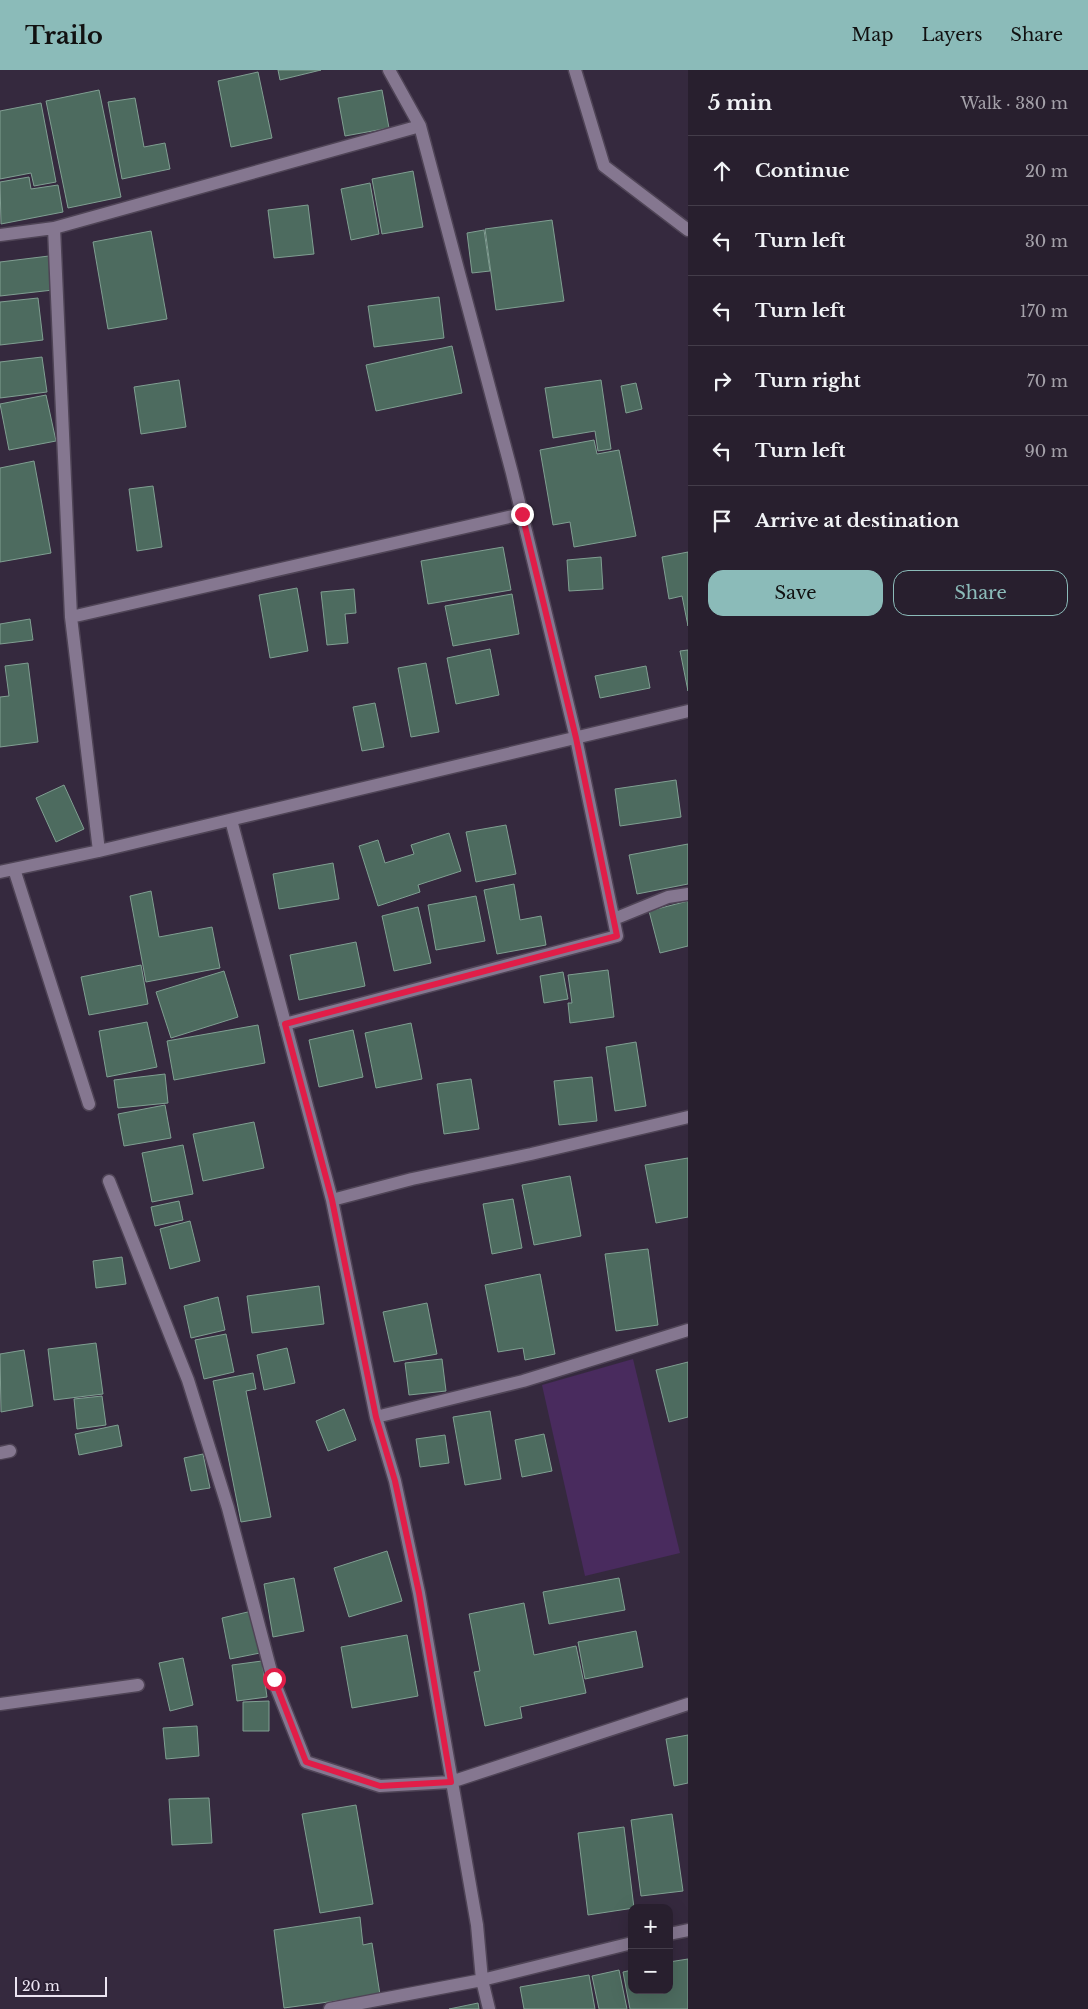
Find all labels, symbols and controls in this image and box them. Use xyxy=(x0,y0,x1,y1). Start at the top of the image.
text: Trailo xyxy=(25,21,103,50)
text: Map xyxy=(852,24,893,46)
text: Layers xyxy=(921,24,982,46)
text: Share xyxy=(1010,24,1063,46)
text: 5 min xyxy=(708,90,772,116)
text: Walk · 380 m xyxy=(960,93,1068,113)
icon: ahead xyxy=(708,157,736,185)
text: Continue xyxy=(755,159,850,182)
text: 20 m xyxy=(1025,161,1068,181)
icon: left xyxy=(708,227,736,255)
text: Turn left xyxy=(755,229,846,252)
text: 30 m xyxy=(1025,231,1068,251)
icon: left xyxy=(708,297,736,325)
text: Turn left xyxy=(755,299,846,322)
text: 170 m xyxy=(1020,301,1068,321)
icon: right xyxy=(708,367,736,395)
text: Turn right xyxy=(755,369,861,392)
text: 70 m xyxy=(1027,371,1068,391)
icon: left xyxy=(708,437,736,465)
text: Turn left xyxy=(755,439,846,462)
text: 90 m xyxy=(1025,441,1068,461)
route end xyxy=(511,503,534,526)
icon: arrive xyxy=(708,507,736,535)
text: Arrive at destination xyxy=(755,509,959,532)
button: Save xyxy=(708,570,883,616)
button: Share xyxy=(893,570,1068,616)
route start xyxy=(263,1668,286,1691)
map controls xyxy=(628,1904,673,1994)
button: + xyxy=(628,1904,673,1949)
button: − xyxy=(628,1949,673,1994)
scale bar xyxy=(15,1974,108,1997)
text: 20 m xyxy=(22,1977,60,1995)

